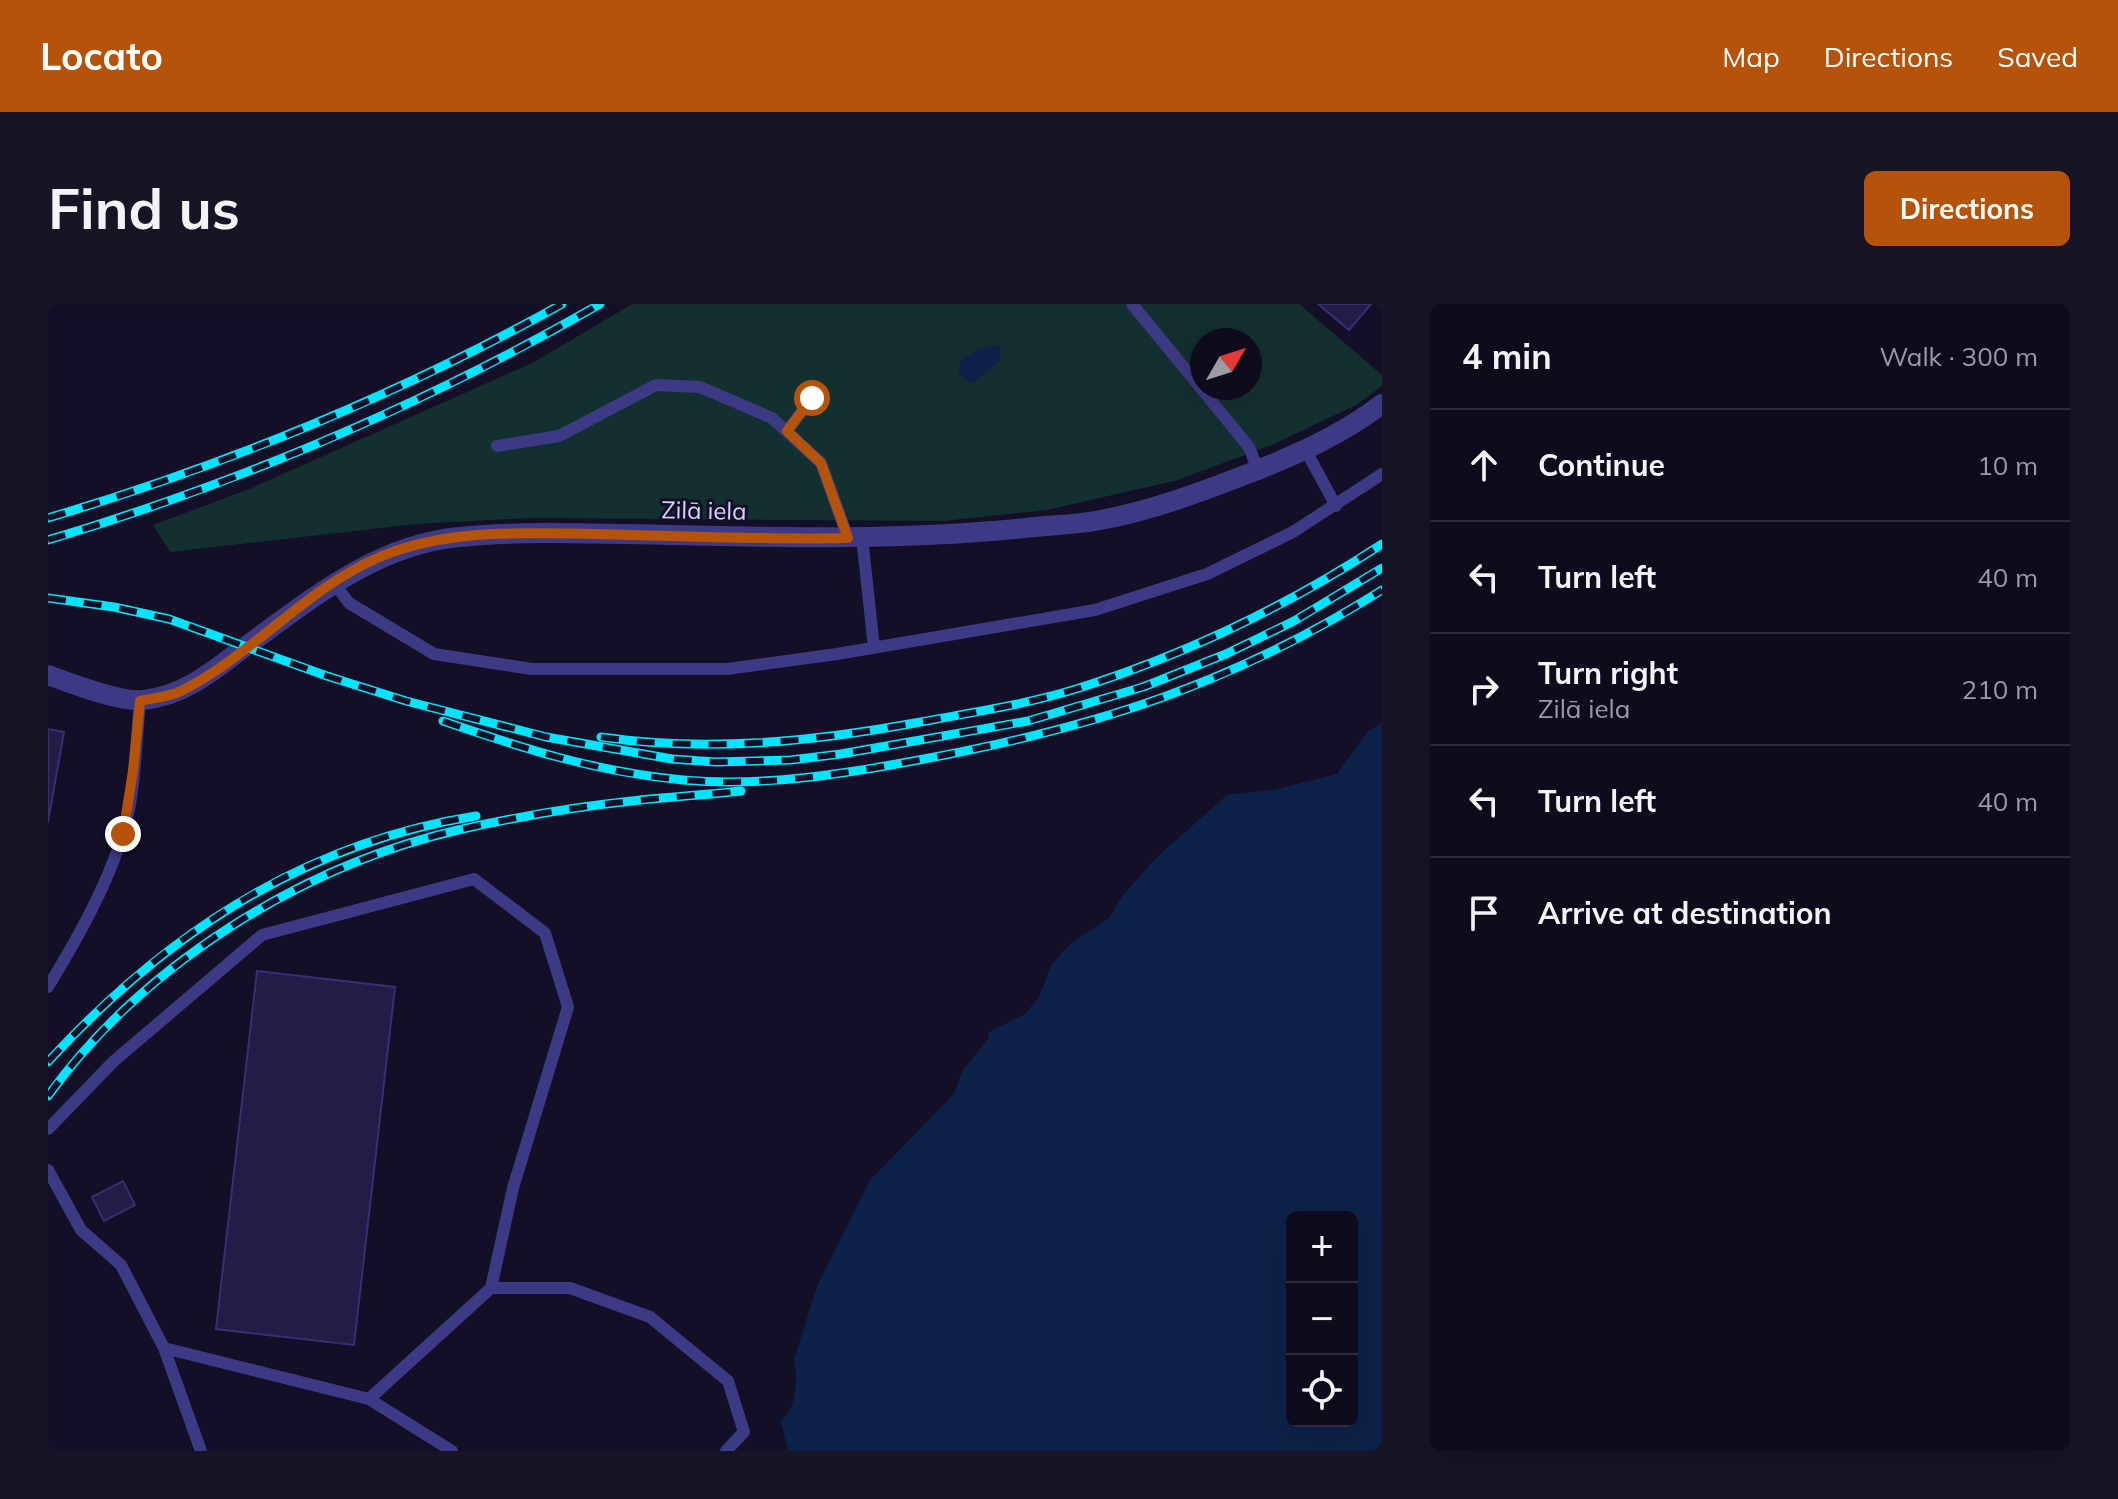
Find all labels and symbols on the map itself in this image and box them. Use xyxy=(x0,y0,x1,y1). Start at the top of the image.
north arrow xyxy=(1190,328,1262,400)
route start xyxy=(794,380,830,416)
street label: Zilā iela xyxy=(661,494,747,526)
route end xyxy=(105,816,141,852)

